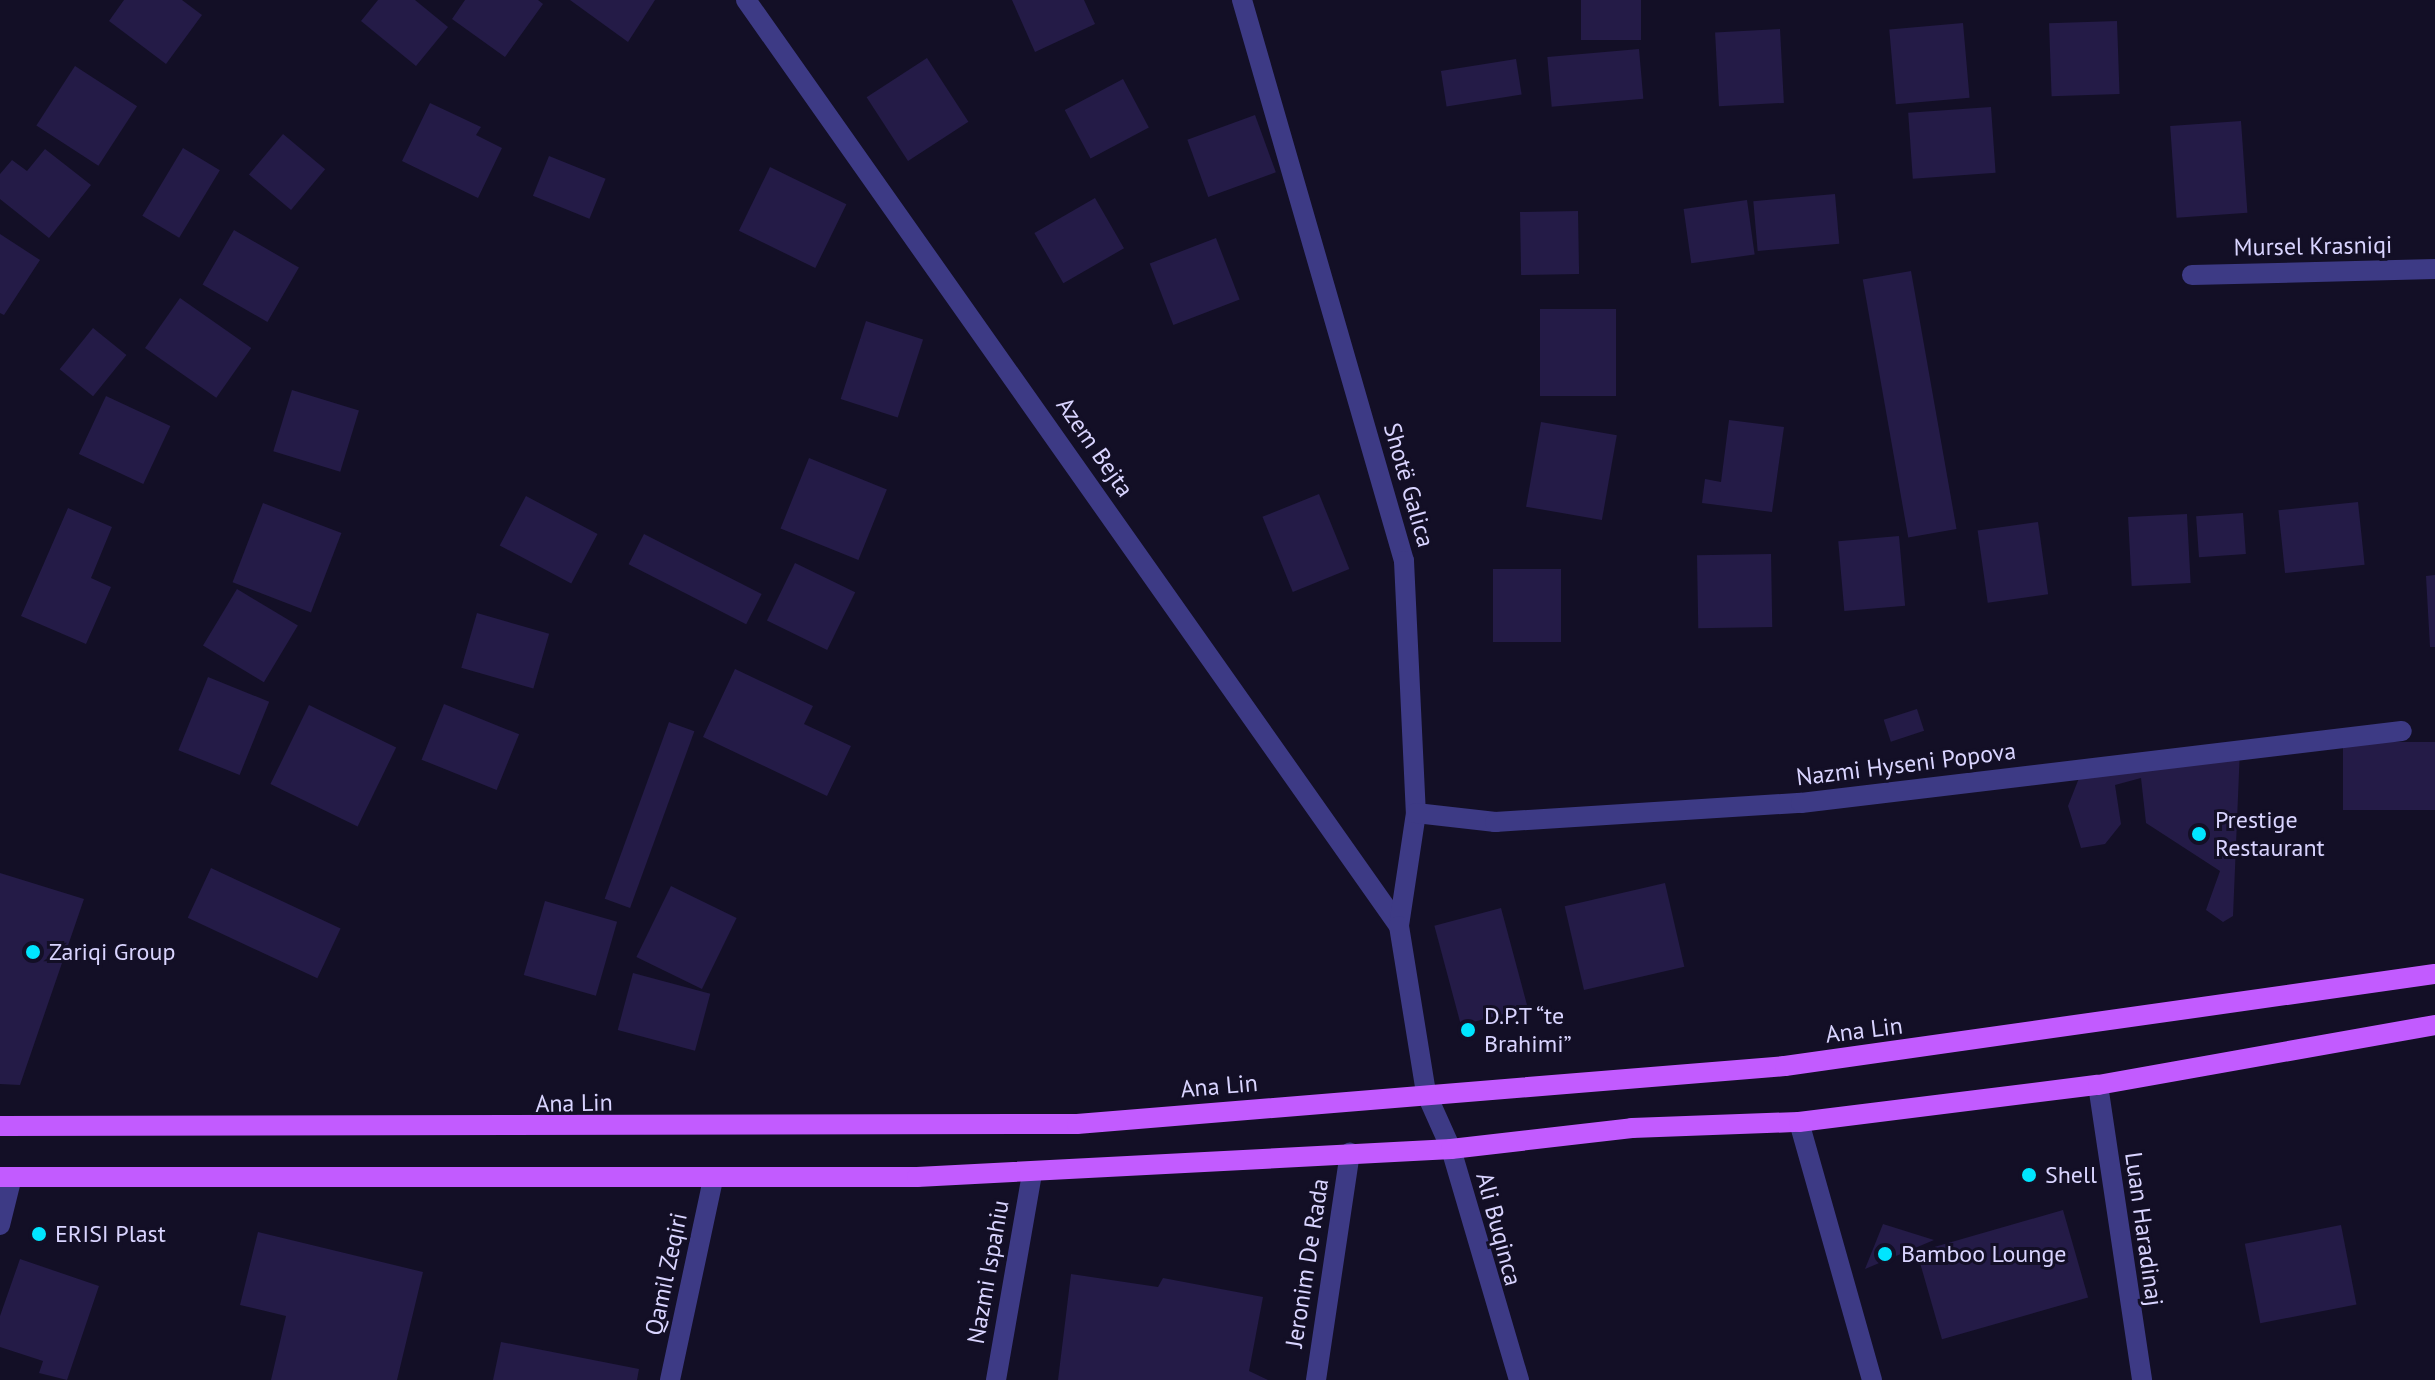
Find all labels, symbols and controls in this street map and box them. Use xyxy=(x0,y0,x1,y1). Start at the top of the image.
street label: Mursel Krasniqi xyxy=(2233,230,2393,262)
street label: Azem Bejta xyxy=(1050,392,1140,502)
street label: Shotë Galica xyxy=(1378,420,1440,550)
street label: Nazmi Hyseni Popova xyxy=(1795,736,2017,792)
place label: Prestige Restaurant xyxy=(2215,806,2325,862)
marker: Prestige Restaurant xyxy=(2190,825,2208,843)
place label: Zariqi Group xyxy=(49,938,175,966)
marker: Zariqi Group xyxy=(24,943,42,961)
place label: D.P.T “te Brahimi” xyxy=(1484,1002,1572,1058)
street label: Ana Lin xyxy=(1824,1011,1904,1049)
marker: D.P.T “te Brahimi” xyxy=(1459,1021,1477,1039)
street label: Ana Lin xyxy=(1179,1068,1259,1104)
street label: Ana Lin xyxy=(535,1088,613,1118)
street label: Luan Haradinaj xyxy=(2119,1150,2169,1308)
place label: Shell xyxy=(2045,1161,2097,1189)
marker: Shell xyxy=(2020,1166,2038,1184)
street label: Ali Buqinca xyxy=(1470,1169,1528,1289)
street label: Jeronim De Rada xyxy=(1279,1176,1335,1350)
street label: Nazmi Ispahiu xyxy=(961,1198,1015,1346)
street label: Qamil Zeqiri xyxy=(639,1210,693,1338)
place label: ERISI Plast xyxy=(55,1220,166,1248)
marker: ERISI Plast xyxy=(30,1225,48,1243)
place label: Bamboo Lounge xyxy=(1901,1240,2067,1268)
marker: Bamboo Lounge xyxy=(1876,1245,1894,1263)

